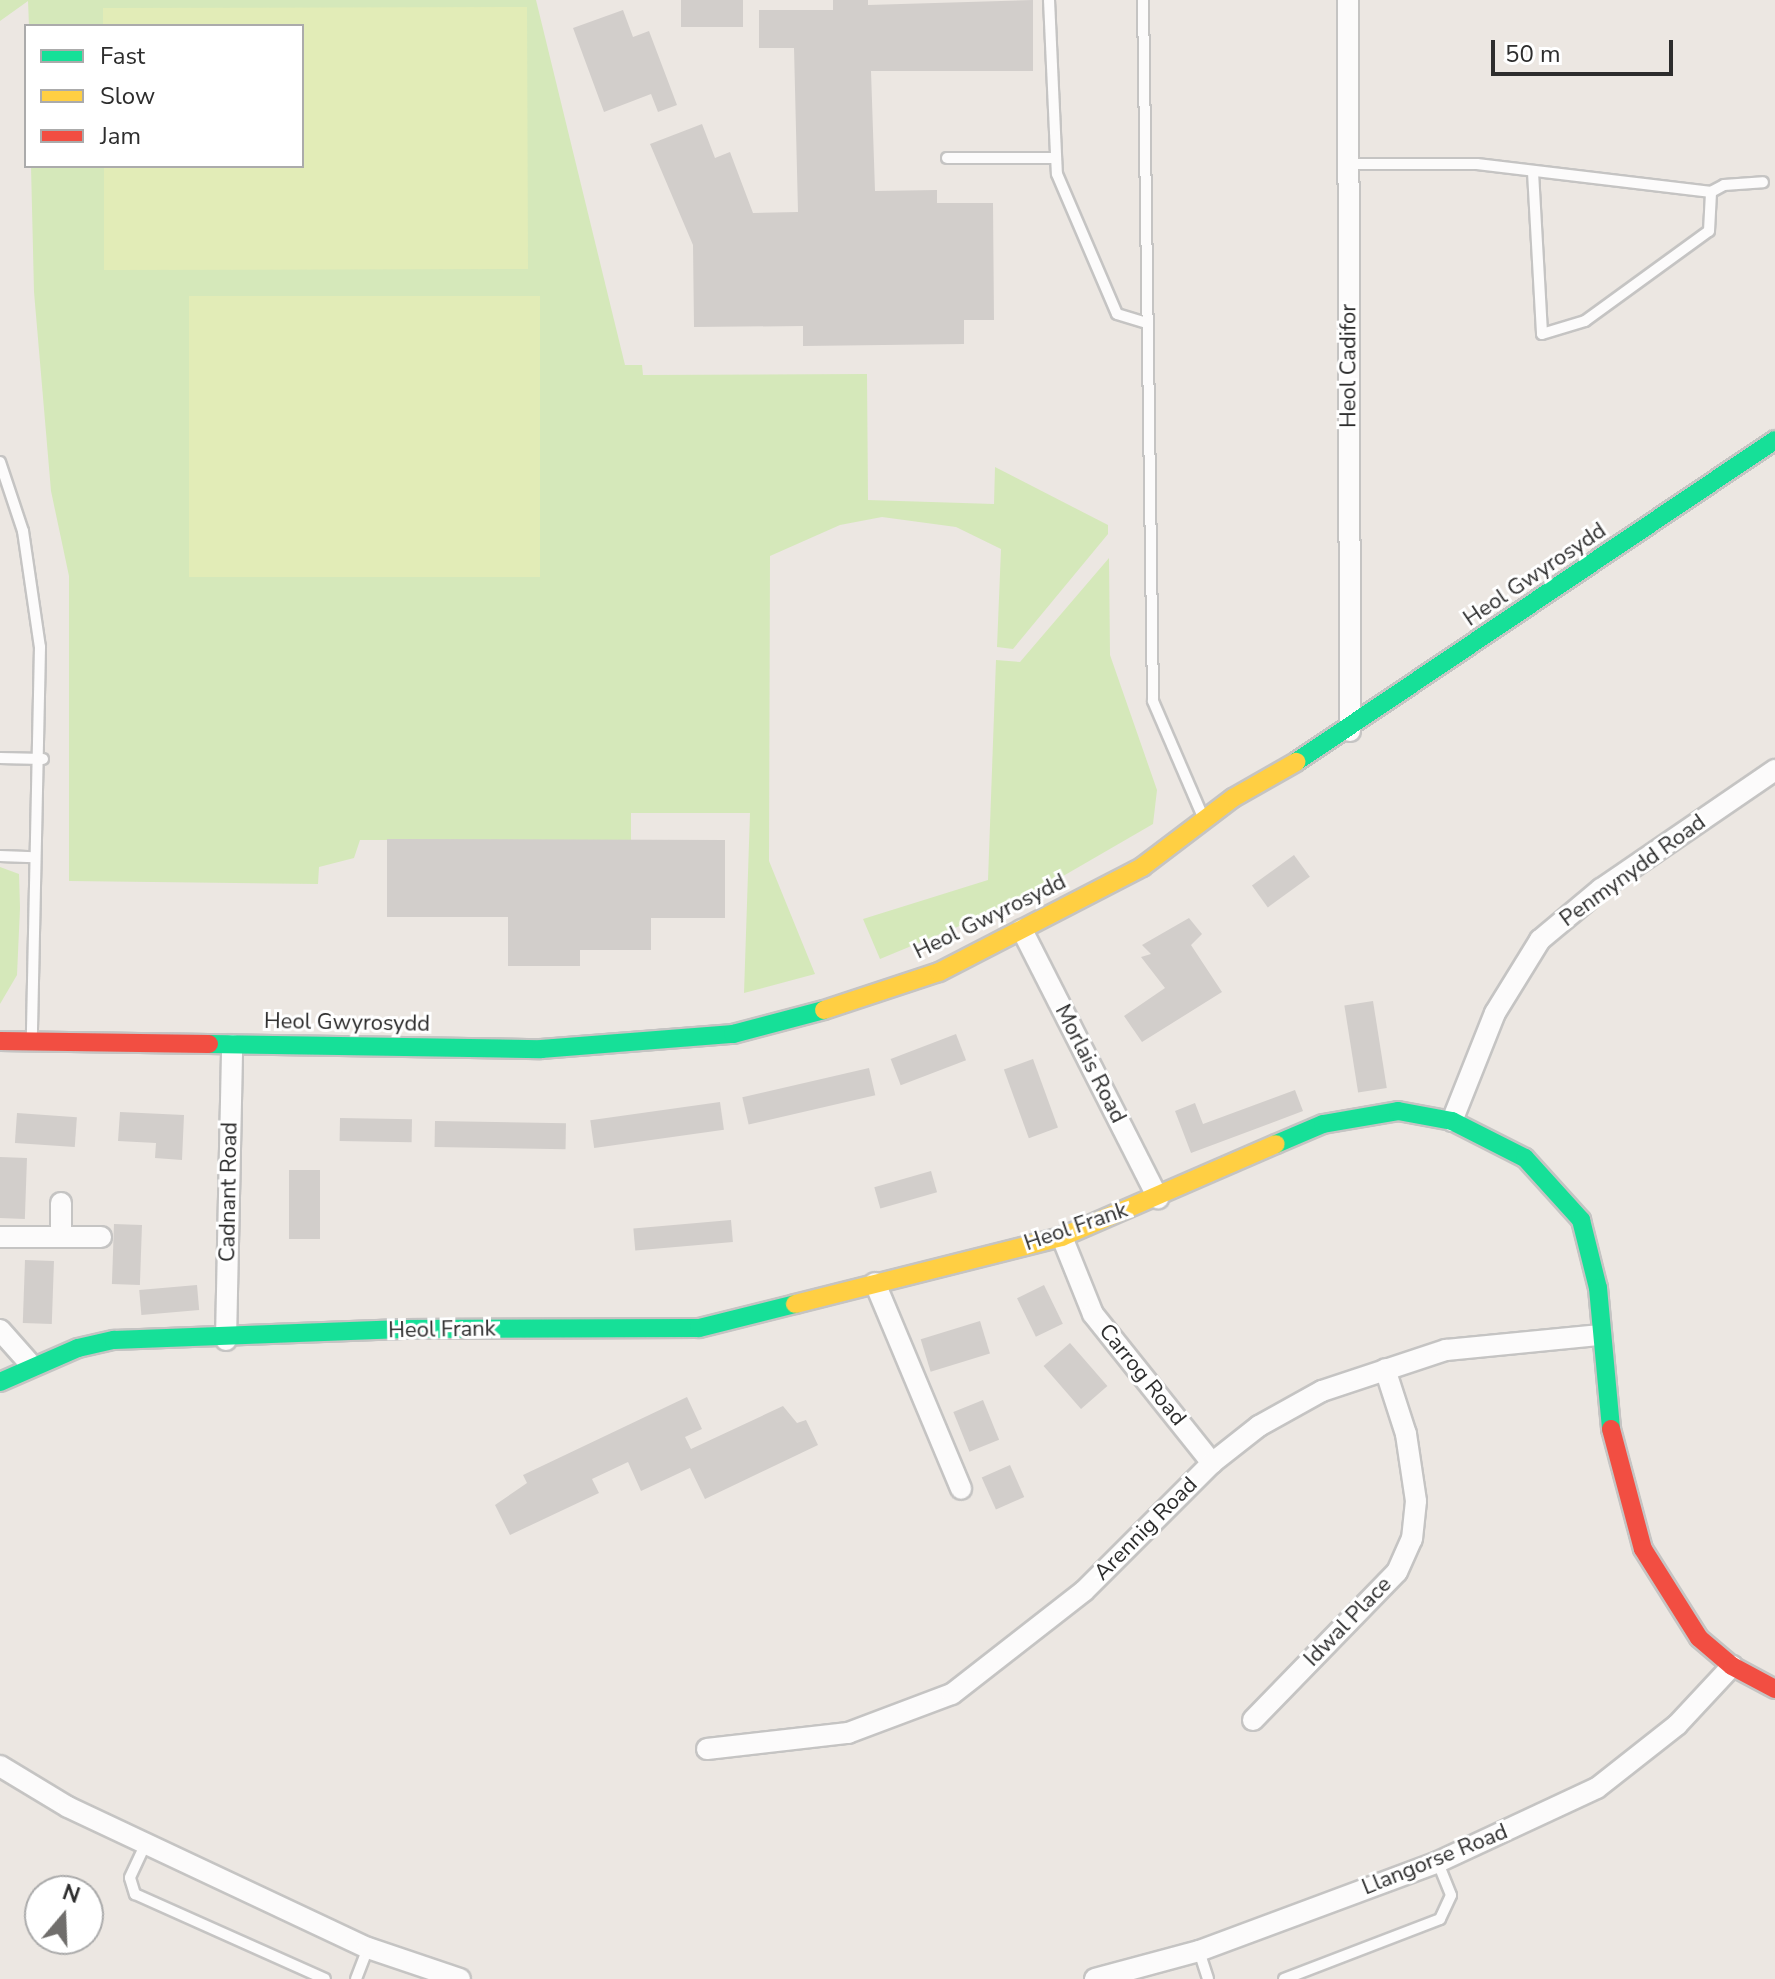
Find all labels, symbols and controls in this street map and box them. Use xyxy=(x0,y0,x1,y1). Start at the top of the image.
legend xyxy=(24,24,304,168)
scale bar xyxy=(1495,24,1677,74)
text: 50 m xyxy=(1505,38,1561,70)
text: Fast xyxy=(100,40,145,72)
text: Slow xyxy=(100,80,155,112)
text: Jam xyxy=(100,120,141,152)
street label: Heol Cadifor xyxy=(1336,304,1362,428)
street label: Heol Gwyrosydd xyxy=(1459,518,1611,632)
street label: Penmynydd Road xyxy=(1555,809,1711,933)
street label: Heol Gwyrosydd xyxy=(910,869,1070,965)
street label: Morlais Road xyxy=(1049,1000,1131,1128)
street label: Heol Gwyrosydd xyxy=(264,1008,430,1038)
street label: Cadnant Road xyxy=(215,1122,243,1262)
street label: Heol Frank xyxy=(1021,1197,1131,1257)
street label: Heol Frank xyxy=(388,1316,496,1344)
street label: Carrog Road xyxy=(1093,1319,1191,1431)
street label: Arennig Road xyxy=(1089,1472,1203,1586)
street label: Idwal Place xyxy=(1299,1572,1397,1672)
street label: Llangorse Road xyxy=(1358,1819,1512,1901)
north arrow xyxy=(24,1875,104,1955)
text: N xyxy=(58,1877,84,1911)

